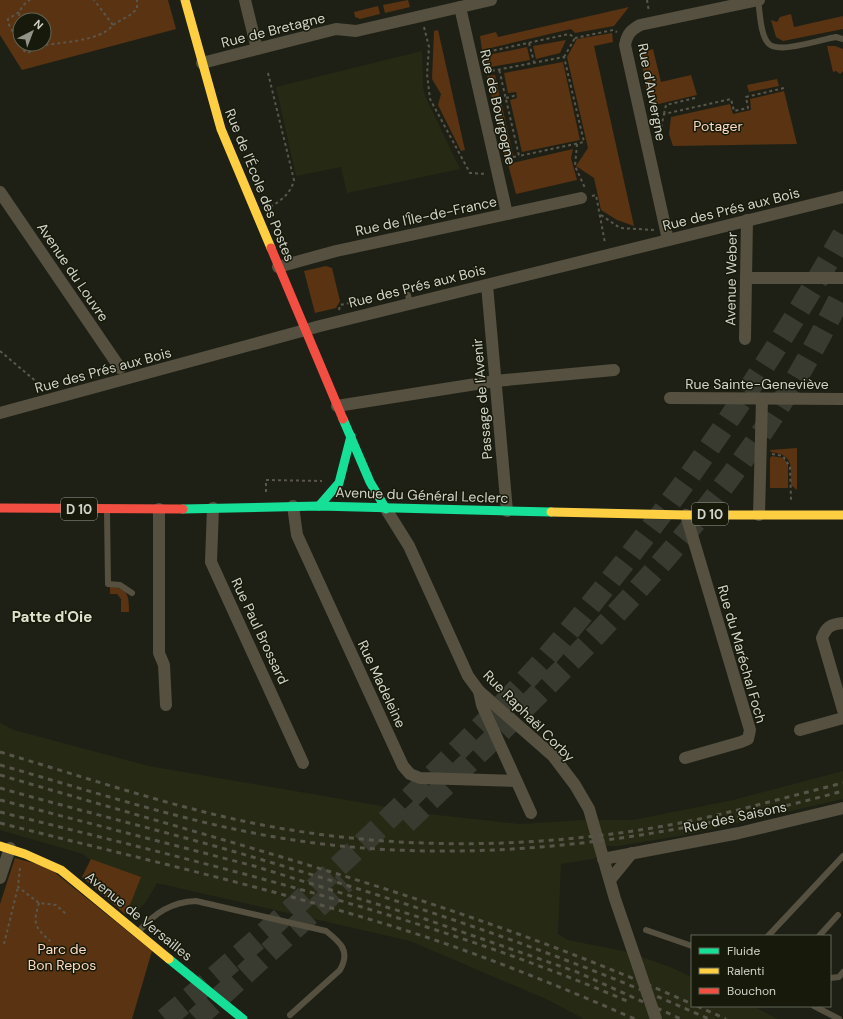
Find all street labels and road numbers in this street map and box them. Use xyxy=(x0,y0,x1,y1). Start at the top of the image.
street label: Rue de Bretagne xyxy=(219,8,327,52)
street label: Rue d'Auvergne xyxy=(634,42,670,142)
street label: Rue de Bourgogne xyxy=(476,48,520,166)
street label: Rue de l'École des Postes xyxy=(221,106,299,264)
street label: Rue des Prés aux Bois xyxy=(661,183,801,235)
street label: Rue de l'Île-de-France xyxy=(354,192,499,240)
street label: Avenue du Louvre xyxy=(33,219,113,325)
street label: Avenue Weber xyxy=(721,232,741,326)
street label: Rue des Prés aux Bois xyxy=(347,260,487,312)
street label: Passage de l'Avenir xyxy=(468,338,496,460)
street label: Rue des Prés aux Bois xyxy=(33,343,173,397)
street label: Rue Sainte-Geneviève xyxy=(685,375,829,393)
street label: Avenue du Général Leclerc xyxy=(335,483,509,507)
road number: D 10 xyxy=(61,498,97,520)
road number: D 10 xyxy=(692,503,728,525)
street label: Rue Paul Brossard xyxy=(227,575,293,687)
street label: Rue du Maréchal Foch xyxy=(714,583,770,725)
street label: Rue Madeleine xyxy=(354,637,410,731)
street label: Rue Raphaël Corby xyxy=(479,666,579,766)
street label: Rue des Saisons xyxy=(682,797,788,837)
street label: Avenue de Versailles xyxy=(82,867,196,965)

